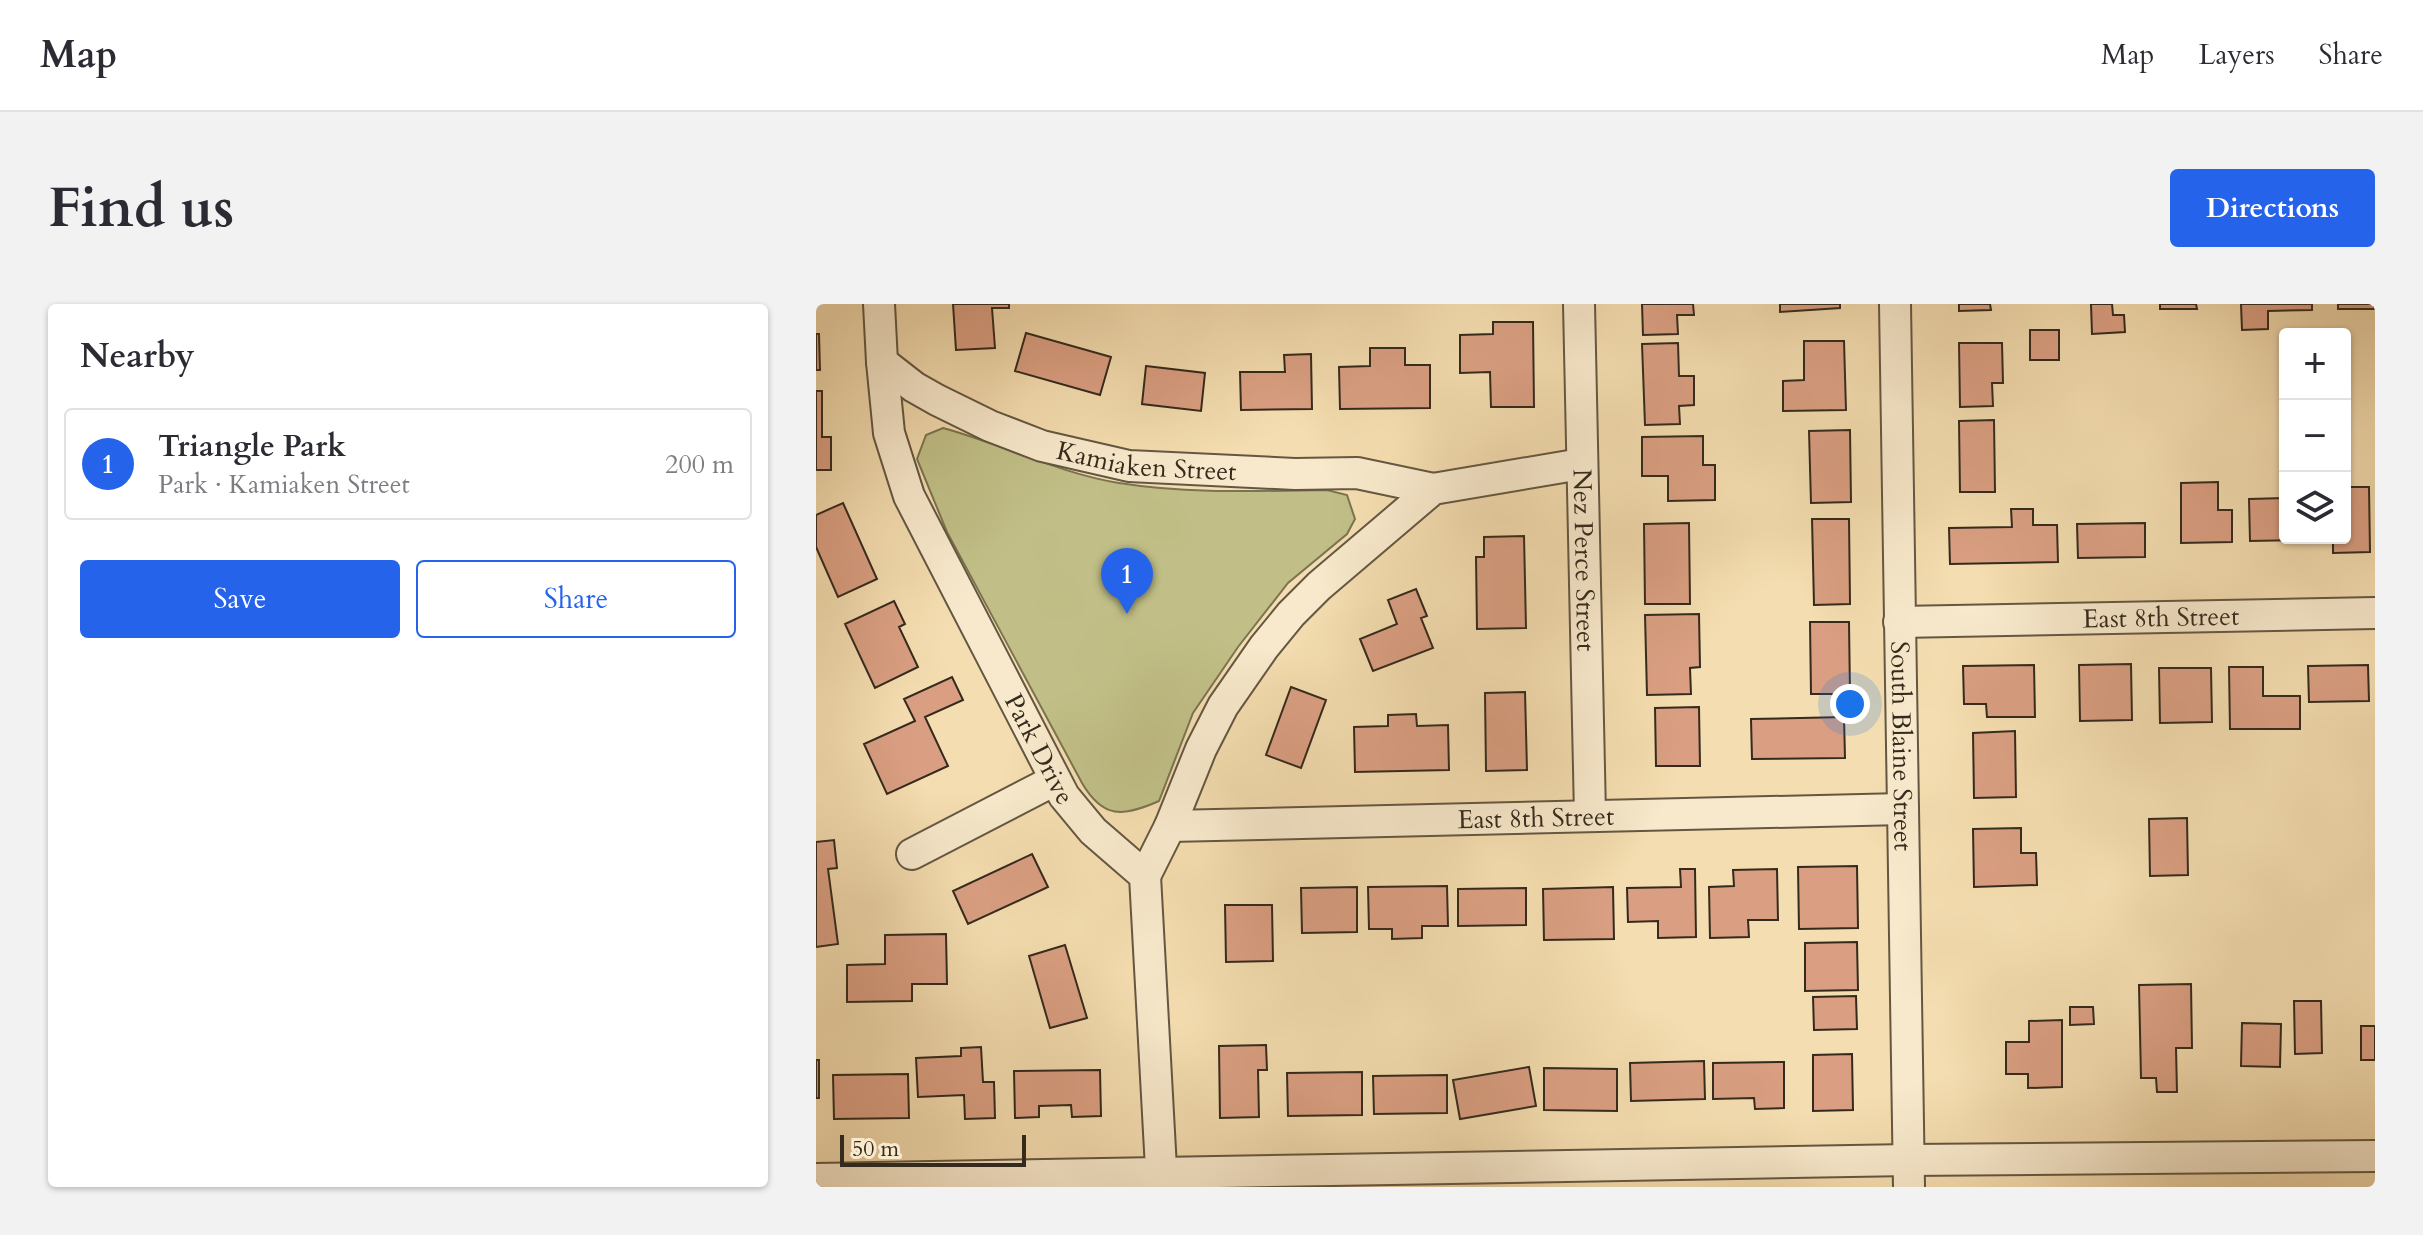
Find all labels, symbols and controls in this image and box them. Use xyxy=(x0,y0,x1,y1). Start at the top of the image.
text: Map xyxy=(40,29,117,81)
text: Map xyxy=(2101,36,2154,74)
text: Layers xyxy=(2198,36,2275,74)
text: Share xyxy=(2319,36,2383,74)
button: Directions xyxy=(2170,169,2375,247)
text: Find us xyxy=(48,171,234,246)
map controls xyxy=(2279,328,2351,544)
button: + xyxy=(2279,328,2351,400)
text: Nearby xyxy=(80,333,195,379)
button: − xyxy=(2279,400,2351,472)
text: Triangle Park xyxy=(158,426,346,467)
street label: Kamiaken Street xyxy=(1053,433,1237,489)
text: 1 xyxy=(101,447,115,482)
text: 200 m xyxy=(665,447,734,482)
text: Park · Kamiaken Street xyxy=(158,467,410,502)
street label: Nez Perce Street xyxy=(1565,468,1603,652)
button: layers xyxy=(2279,472,2351,544)
pin: 1 xyxy=(1101,548,1153,614)
button: Save xyxy=(80,560,400,638)
button: Share xyxy=(416,560,736,638)
street label: East 8th Street xyxy=(2082,599,2240,637)
street label: South Blaine Street xyxy=(1882,641,1921,851)
your location xyxy=(1830,684,1870,724)
street label: Park Drive xyxy=(996,688,1081,813)
street label: East 8th Street xyxy=(1457,799,1615,837)
scale bar xyxy=(840,1131,1026,1167)
text: 50 m xyxy=(852,1134,899,1164)

